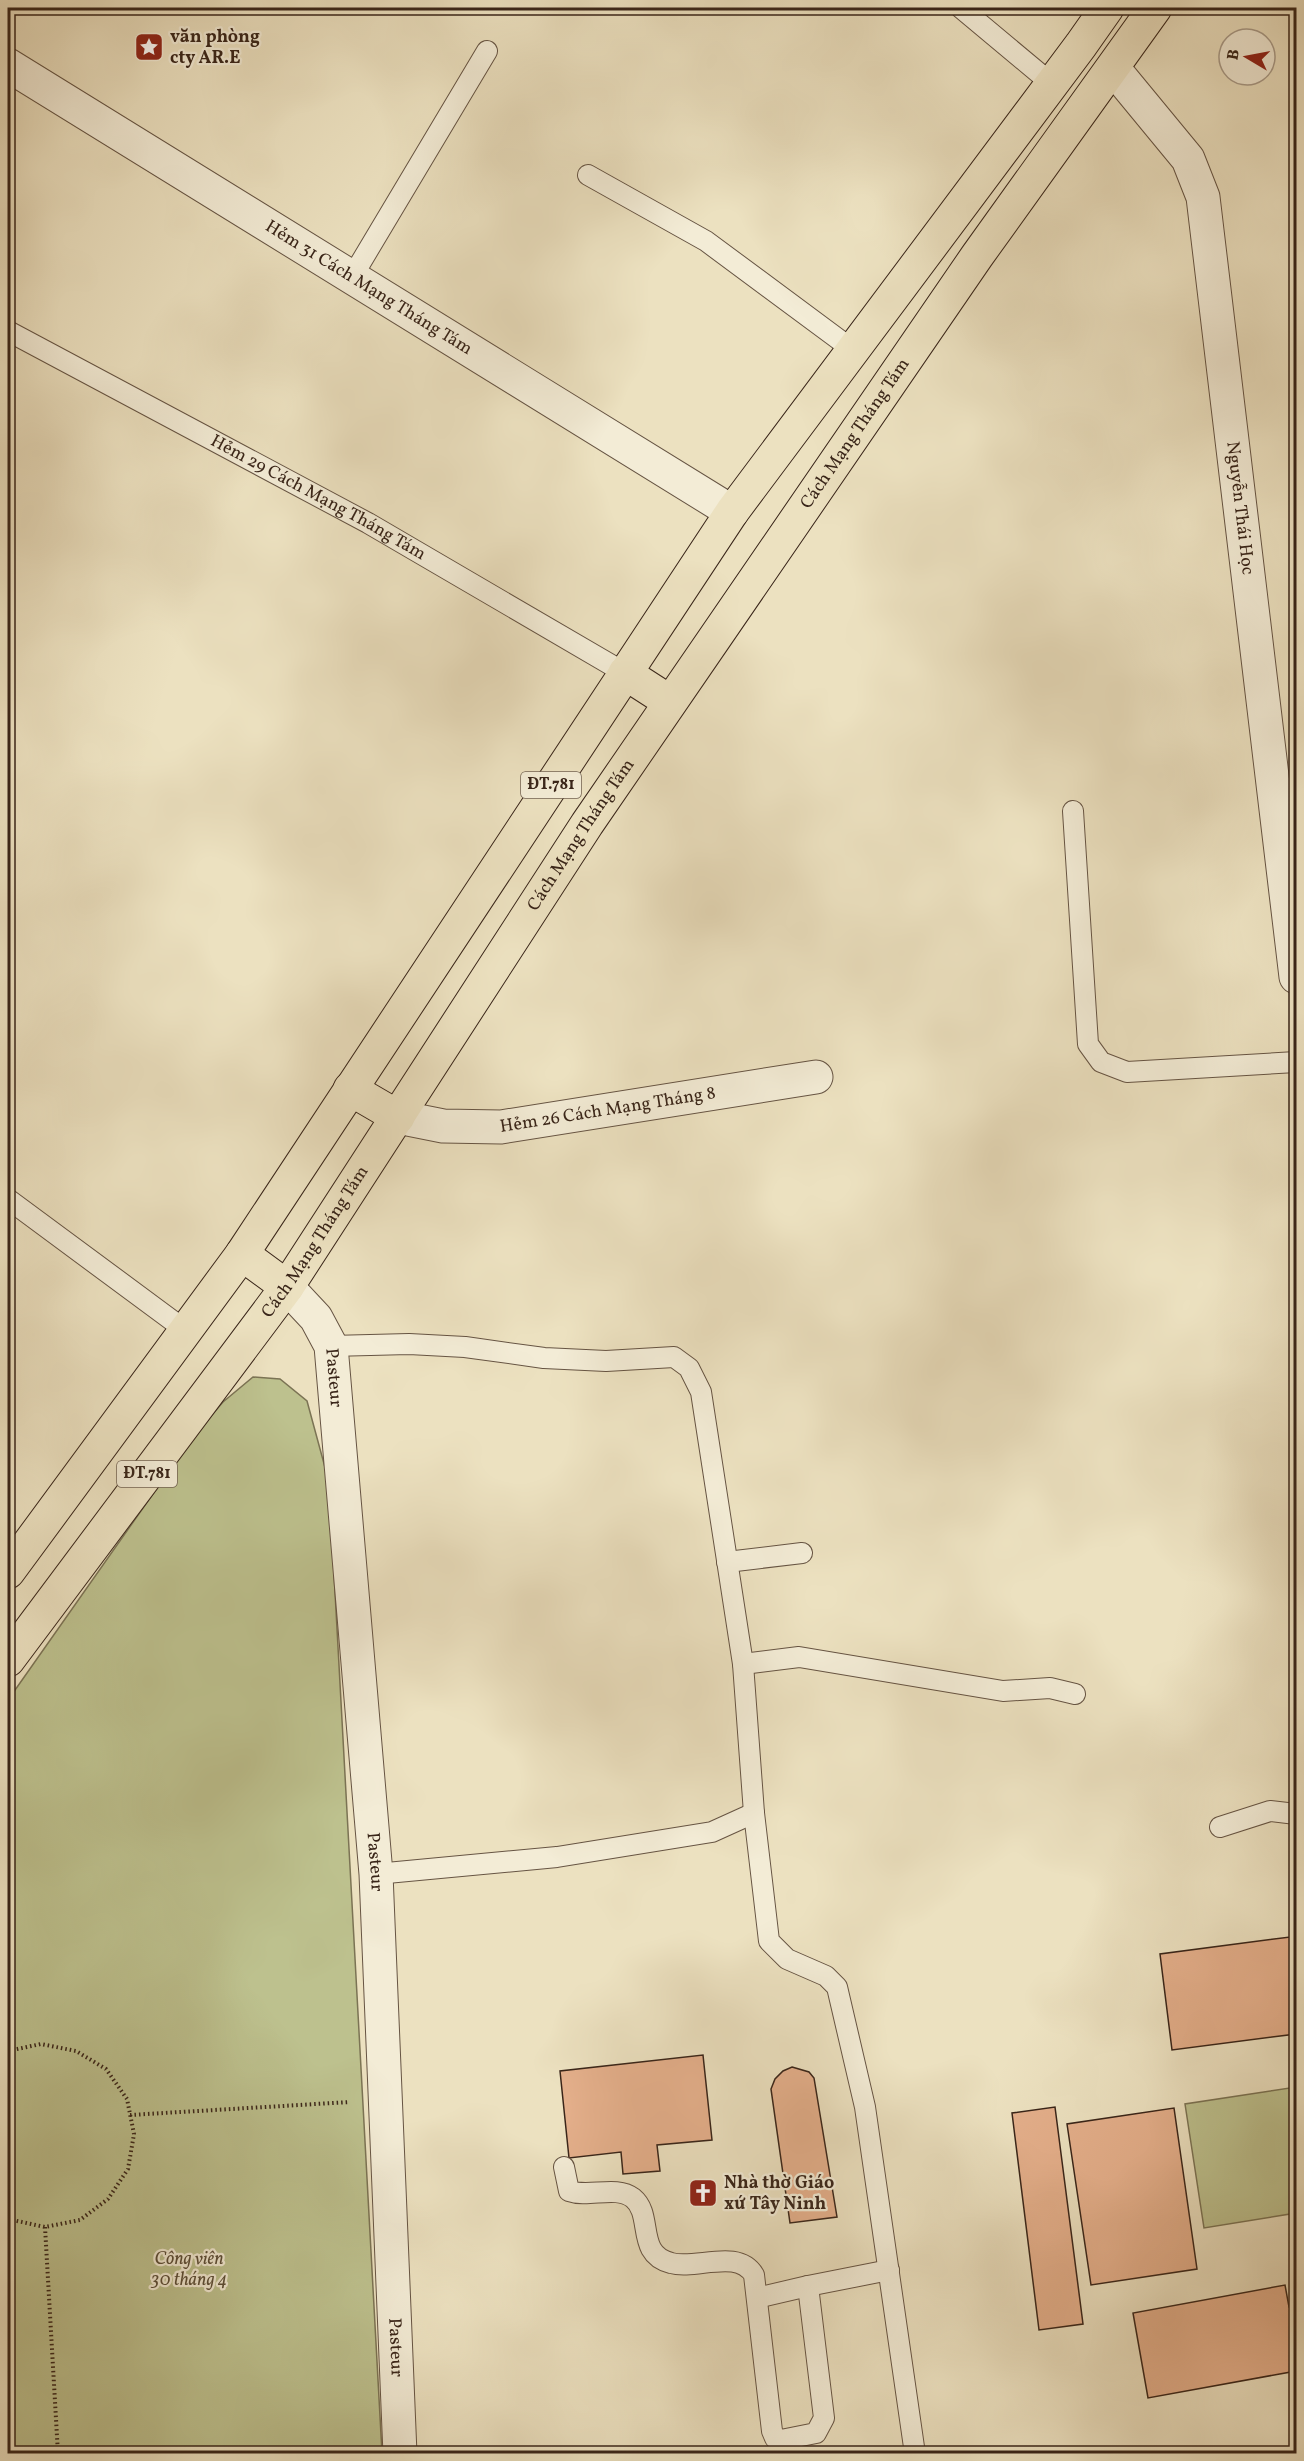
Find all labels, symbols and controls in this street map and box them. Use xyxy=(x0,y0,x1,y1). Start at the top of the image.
place label: văn phòng cty AR.E xyxy=(170,25,260,71)
north arrow xyxy=(1217,27,1277,87)
place icon: văn phòng cty AR.E xyxy=(133,31,165,63)
text: B xyxy=(1222,47,1246,62)
street label: Hẻm 31 Cách Mạng Tháng Tám xyxy=(260,214,477,361)
street label: Cách Mạng Tháng Tám xyxy=(794,353,916,514)
street label: Hẻm 29 Cách Mạng Tháng Tám xyxy=(206,429,431,567)
street label: Nguyễn Thái Học xyxy=(1220,440,1260,576)
street label: Cách Mạng Tháng Tám xyxy=(521,754,641,916)
road number: ĐT.781 xyxy=(521,772,581,798)
street label: Hẻm 26 Cách Mạng Tháng 8 xyxy=(498,1081,717,1139)
street label: Cách Mạng Tháng Tám xyxy=(256,1161,375,1323)
street label: Pasteur xyxy=(319,1347,349,1409)
road number: ĐT.781 xyxy=(117,1461,177,1487)
street label: Pasteur xyxy=(360,1831,389,1893)
place label: Nhà thờ Giáo xứ Tây Ninh xyxy=(724,2171,834,2217)
church icon: Nhà thờ Giáo xứ Tây Ninh xyxy=(687,2177,719,2209)
park label: Công viên 30 tháng 4 xyxy=(150,2247,227,2293)
street label: Pasteur xyxy=(382,2317,409,2378)

